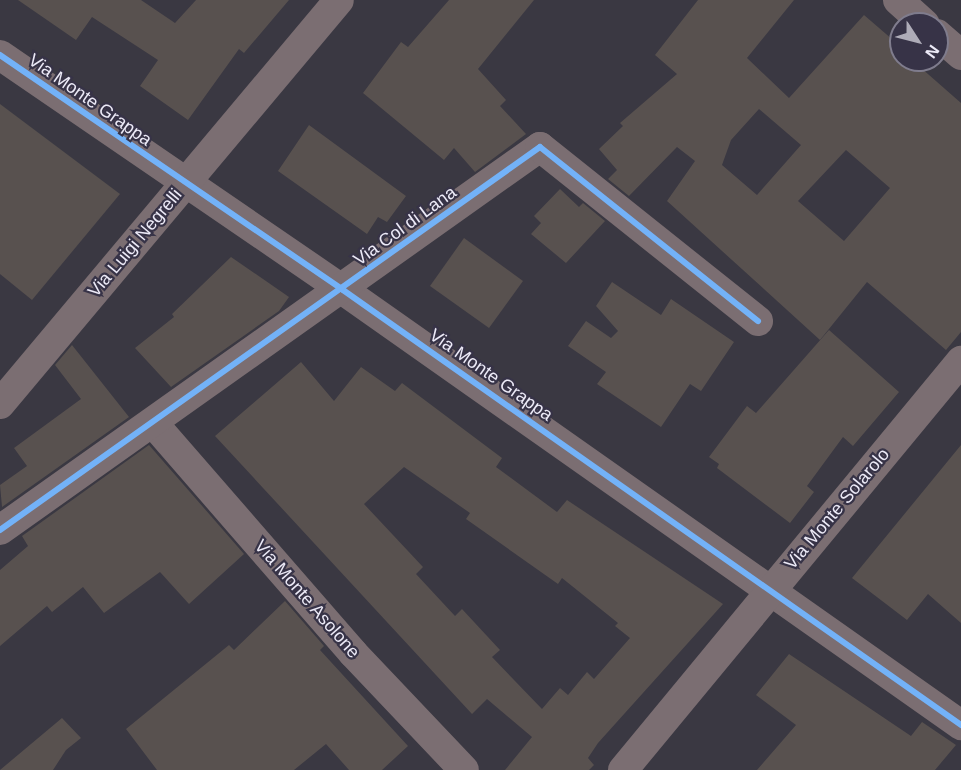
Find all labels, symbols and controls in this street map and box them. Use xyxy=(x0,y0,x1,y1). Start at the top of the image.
north arrow xyxy=(889,12,949,72)
text: N xyxy=(922,42,943,61)
street label: Via Monte Grappa xyxy=(24,49,156,151)
street label: Via Col di Lana xyxy=(349,181,461,271)
street label: Via Luigi Negrelli xyxy=(83,184,187,302)
street label: Via Monte Grappa xyxy=(425,324,557,426)
street label: Via Monte Solarolo xyxy=(780,444,894,574)
street label: Via Monte Asolone xyxy=(249,535,365,663)

